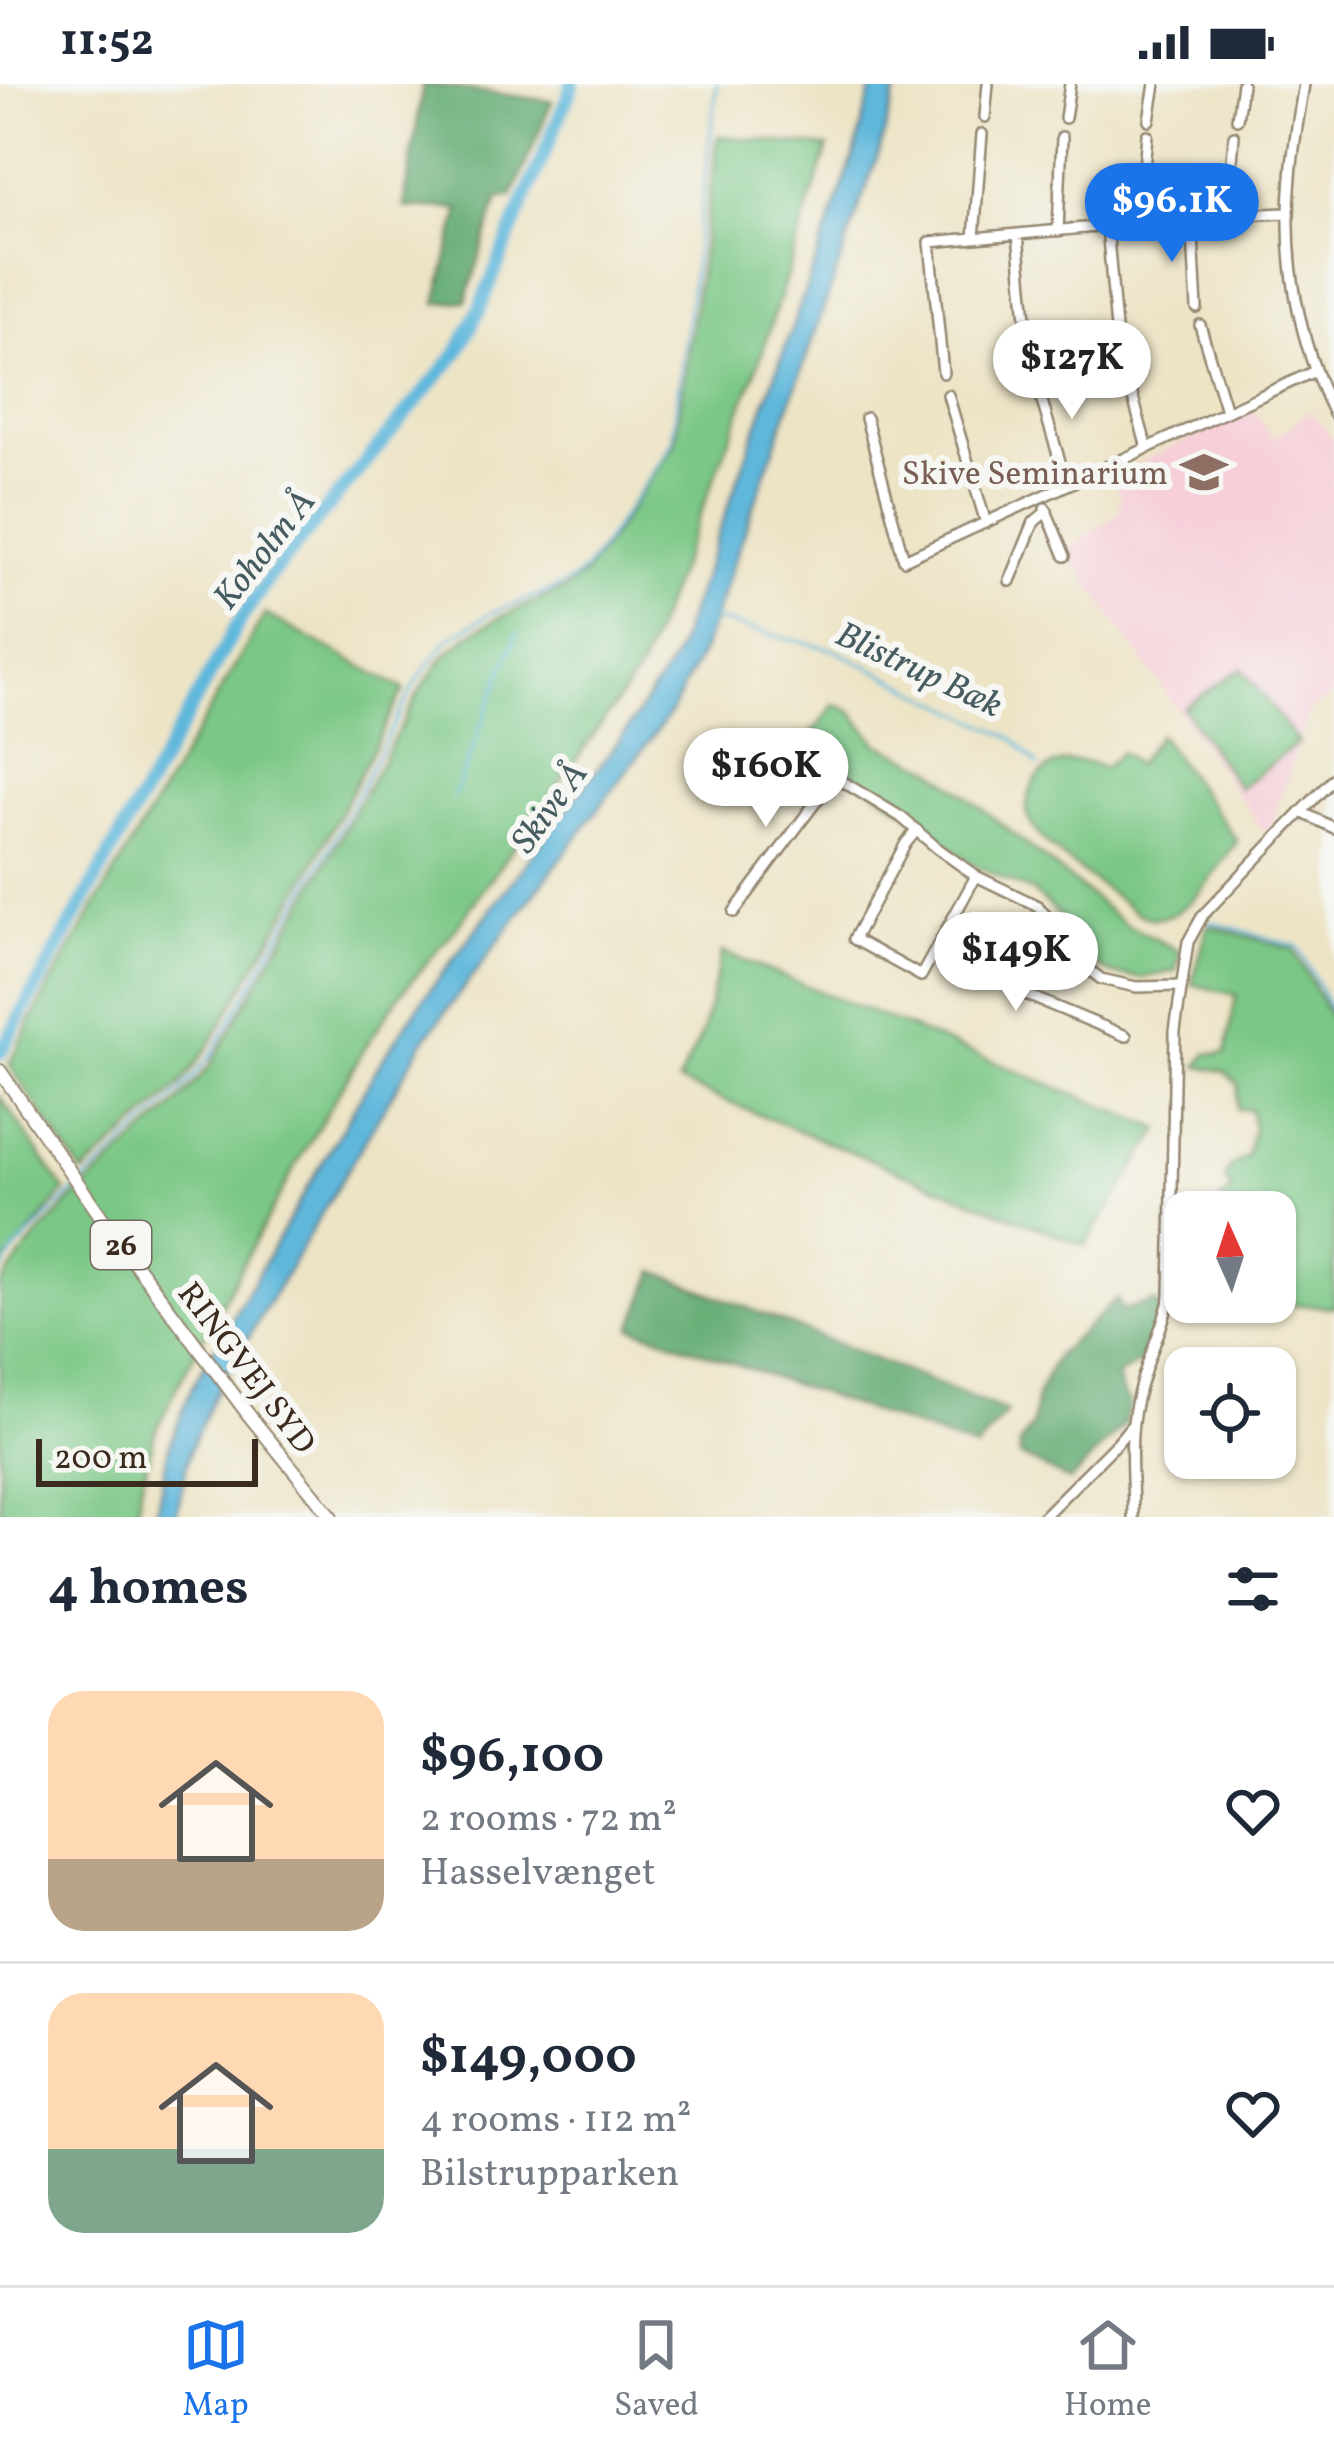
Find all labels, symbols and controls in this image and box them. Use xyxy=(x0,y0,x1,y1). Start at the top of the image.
text: 11:52 xyxy=(60,11,154,74)
pin: $96.1K xyxy=(1074,163,1270,265)
text: $96.1K xyxy=(1112,175,1232,229)
pin: $127K xyxy=(988,320,1156,422)
text: $127K xyxy=(1020,332,1124,386)
school or university icon: Skive Seminarium xyxy=(1179,447,1229,497)
place label: Skive Seminarium xyxy=(902,453,1168,499)
water label: Koholm Å xyxy=(203,480,329,621)
water label: Blistrup Bæk xyxy=(827,611,1010,732)
pin: $160K xyxy=(682,728,850,830)
text: $160K xyxy=(710,740,822,794)
water label: Skive Å xyxy=(501,752,602,865)
pin: $149K xyxy=(932,912,1100,1014)
text: $149K xyxy=(961,924,1071,978)
north arrow xyxy=(1164,1191,1296,1323)
map controls xyxy=(1164,1191,1296,1479)
road number: 26 xyxy=(91,1221,151,1269)
street label: RINGVEJ SYD xyxy=(165,1274,325,1465)
button: locate xyxy=(1164,1347,1296,1479)
scale bar xyxy=(36,1433,258,1486)
text: 200 m xyxy=(54,1437,148,1483)
text: 4 homes xyxy=(48,1554,249,1625)
icon: filters xyxy=(1220,1556,1286,1622)
text: $96,100 xyxy=(420,1722,604,1793)
icon: home xyxy=(144,1739,288,1883)
icon: heart xyxy=(1220,1778,1286,1844)
text: 2 rooms · 72 m² xyxy=(420,1793,677,1847)
text: Hasselvænget xyxy=(420,1847,656,1901)
text: $149,000 xyxy=(420,2023,637,2094)
icon: home xyxy=(144,2041,288,2185)
icon: heart xyxy=(1220,2080,1286,2146)
text: 4 rooms · 112 m² xyxy=(420,2094,691,2148)
text: Bilstrupparken xyxy=(420,2148,679,2202)
tab: Map xyxy=(183,2312,249,2430)
tab: Saved xyxy=(614,2312,699,2430)
tab: Home xyxy=(1064,2312,1151,2430)

